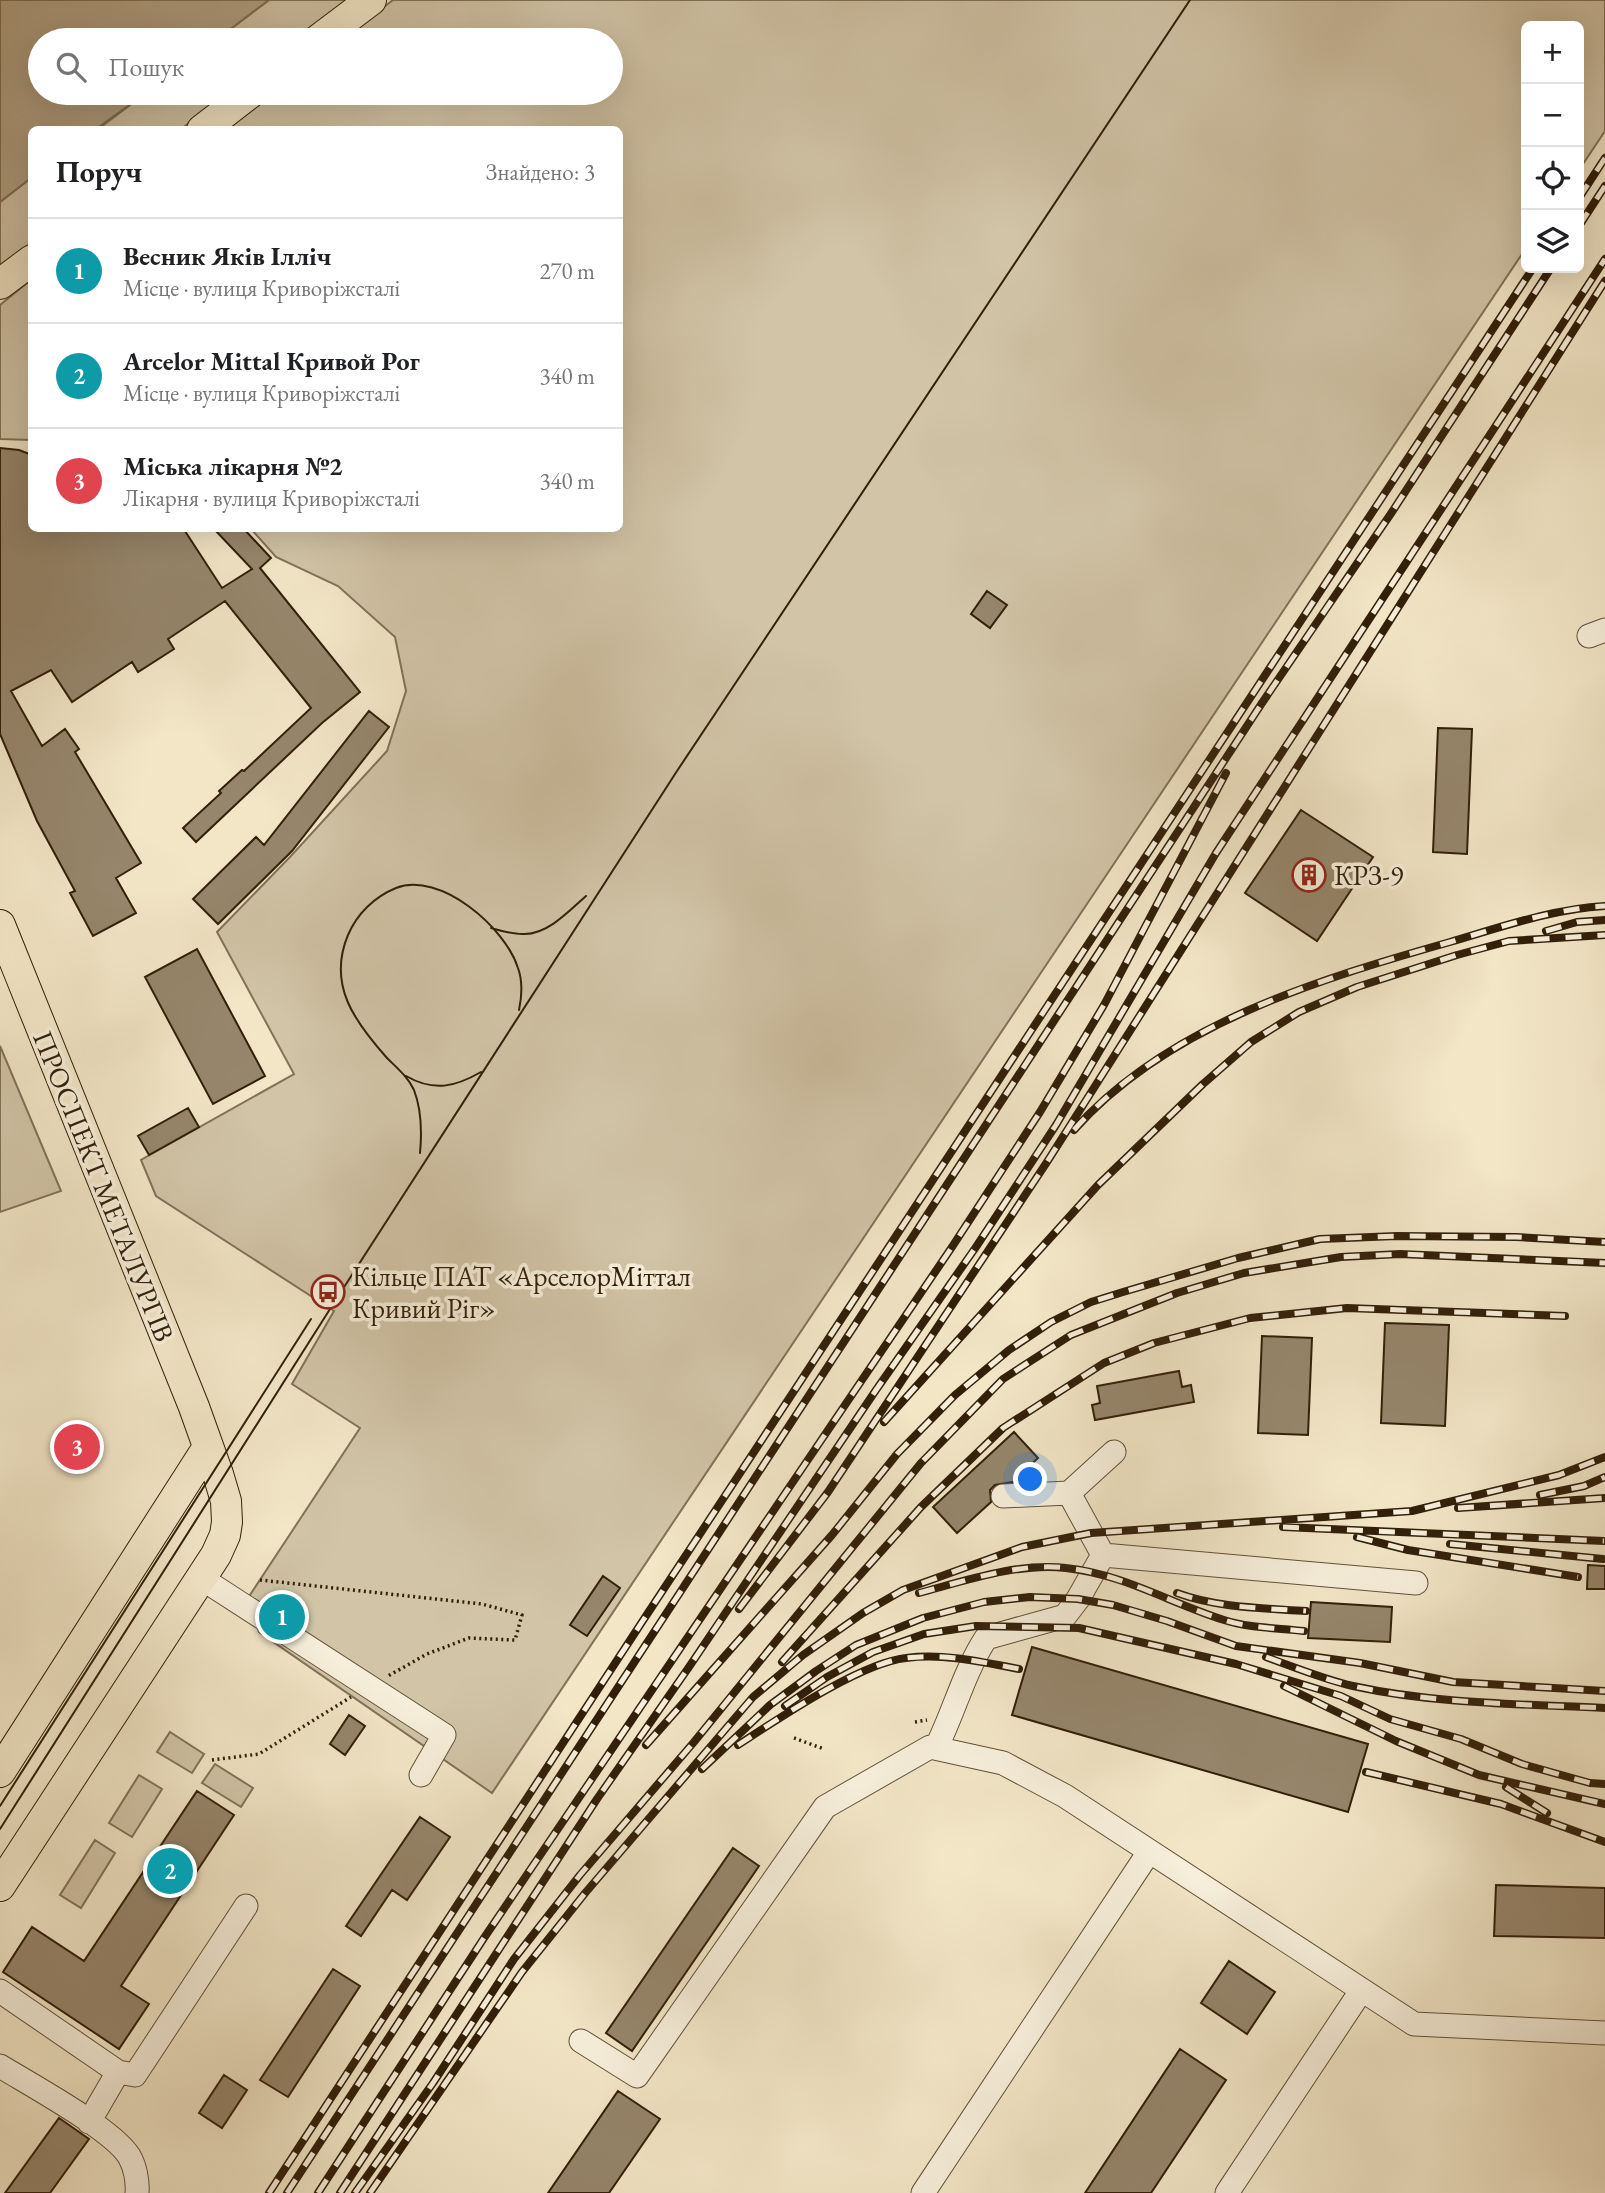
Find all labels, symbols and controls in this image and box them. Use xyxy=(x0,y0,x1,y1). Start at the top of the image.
map controls xyxy=(1521,21,1584,273)
button: + xyxy=(1521,21,1584,84)
search box xyxy=(28,28,623,105)
icon: search xyxy=(52,48,90,86)
text: Пошук xyxy=(108,50,184,84)
button: − xyxy=(1521,84,1584,147)
button: locate xyxy=(1521,147,1584,210)
text: Поруч xyxy=(56,152,142,191)
text: Знайдено: 3 xyxy=(486,157,595,187)
button: layers xyxy=(1521,210,1584,273)
text: Весник Яків Ілліч xyxy=(123,239,331,273)
text: 1 xyxy=(73,256,85,286)
text: 270 m xyxy=(539,256,595,286)
text: Місце · вулиця Криворіжсталі xyxy=(123,273,400,303)
text: Arcelor Mittal Кривой Рог xyxy=(123,344,420,378)
text: 2 xyxy=(73,361,85,391)
text: 340 m xyxy=(539,361,595,391)
text: Місце · вулиця Криворіжсталі xyxy=(123,378,400,408)
text: Міська лікарня №2 xyxy=(123,449,343,483)
text: 3 xyxy=(73,466,85,496)
text: 340 m xyxy=(539,466,595,496)
text: Лікарня · вулиця Криворіжсталі xyxy=(123,483,420,513)
building icon: КРЗ-9 xyxy=(1290,856,1328,894)
place label: КРЗ-9 xyxy=(1334,857,1403,893)
street label: ПРОСПЕКТ МЕТАЛУРГІВ xyxy=(25,1025,183,1347)
place label: Кільце ПАТ «АрселорМіттал Кривий Ріг» xyxy=(352,1258,691,1326)
bus stop icon: Кільце ПАТ «АрселорМіттал Кривий Ріг» xyxy=(309,1273,347,1311)
pin: 3 xyxy=(54,1421,100,1473)
your location xyxy=(1013,1462,1047,1496)
pin: 1 xyxy=(259,1591,305,1643)
pin: 2 xyxy=(147,1845,193,1897)

